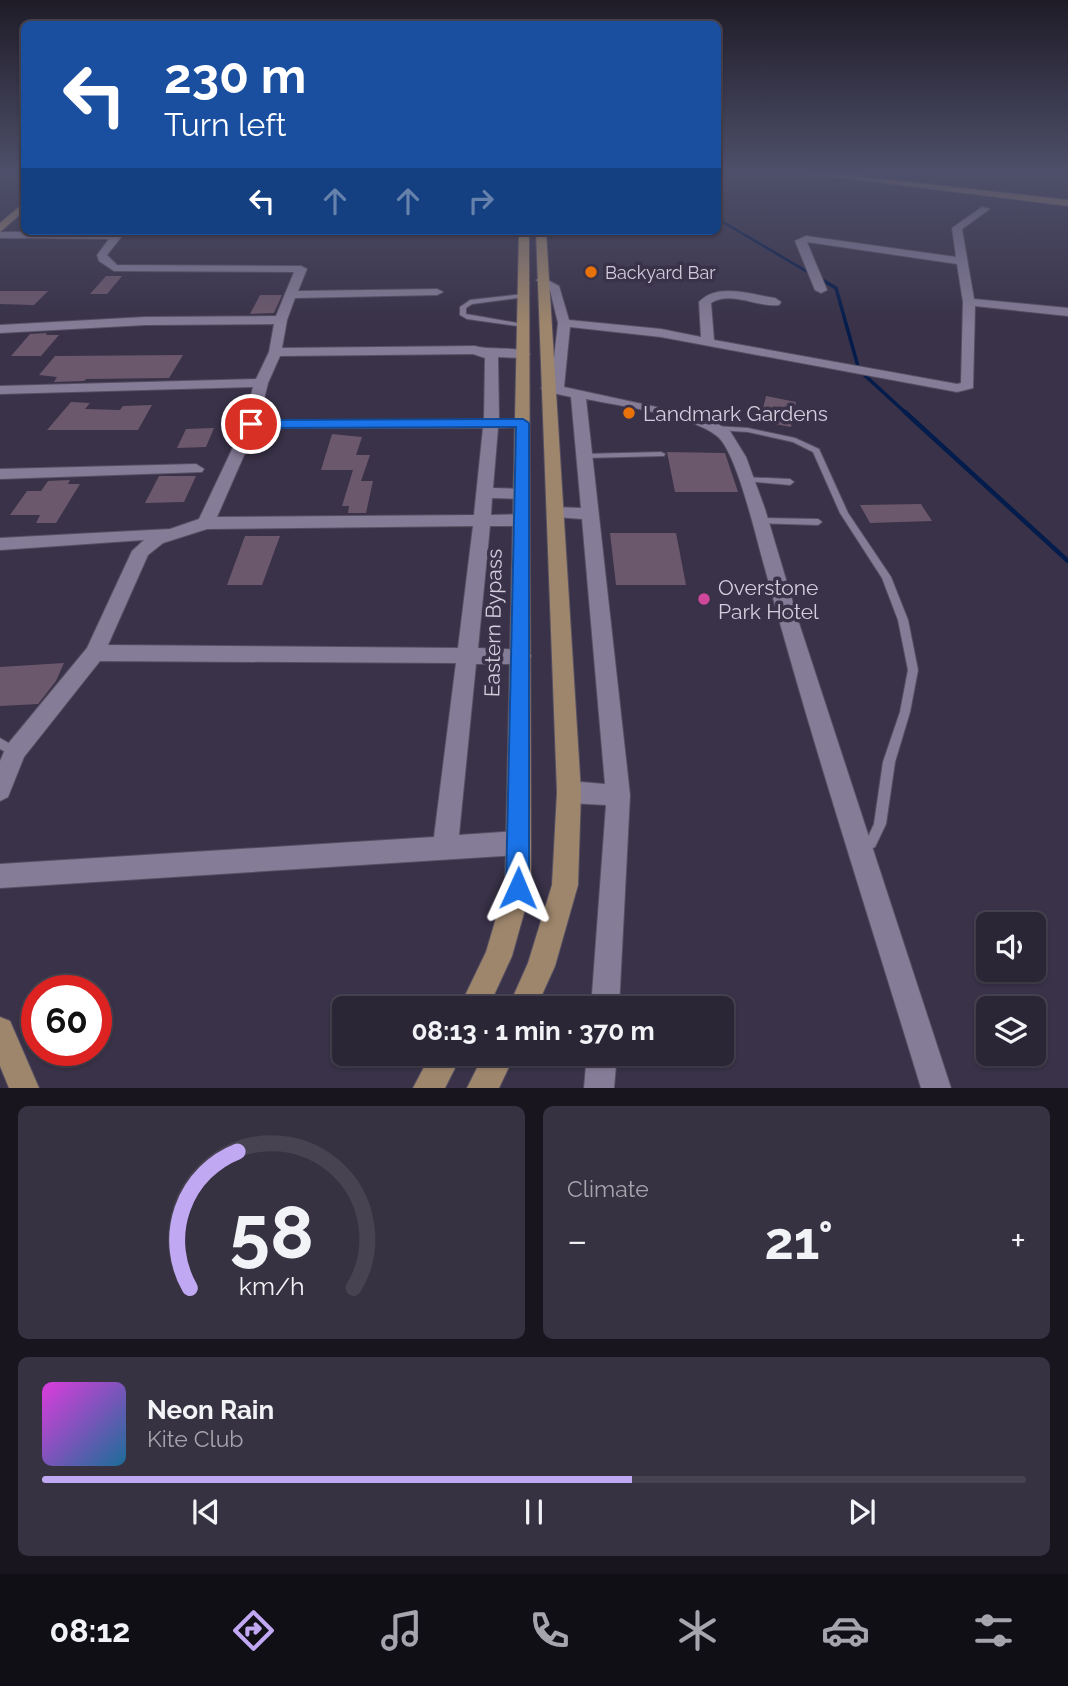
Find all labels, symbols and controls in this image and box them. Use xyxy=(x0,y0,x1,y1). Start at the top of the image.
text: 230 m xyxy=(164,47,306,104)
icon: left xyxy=(49,49,140,140)
text: Turn left xyxy=(164,106,286,143)
icon: left xyxy=(243,182,281,220)
icon: ahead xyxy=(316,182,354,220)
icon: ahead xyxy=(389,182,427,220)
icon: right xyxy=(462,182,500,220)
place label: Backyard Bar xyxy=(605,262,716,283)
marker: Backyard Bar xyxy=(583,264,599,280)
pin xyxy=(221,394,281,454)
place label: Landmark Gardens xyxy=(643,401,828,426)
icon: arrive xyxy=(232,405,270,443)
marker: Landmark Gardens xyxy=(621,405,637,421)
street label: Eastern Bypass xyxy=(479,549,507,697)
place label: Overstone Park Hotel xyxy=(718,575,819,624)
marker: Overstone Park Hotel xyxy=(696,591,712,607)
position arrow xyxy=(481,851,555,925)
map controls xyxy=(976,912,1046,1066)
button: sound xyxy=(976,912,1046,982)
speed limit sign: 60 xyxy=(21,975,112,1066)
button: layers xyxy=(976,996,1046,1066)
text: 08:13 · 1 min · 370 m xyxy=(411,1016,655,1046)
text: Climate xyxy=(567,1175,649,1202)
text: 58 xyxy=(229,1191,314,1276)
text: 21° xyxy=(765,1210,833,1271)
text: − xyxy=(567,1218,587,1263)
text: + xyxy=(1010,1218,1026,1263)
text: km/h xyxy=(239,1271,304,1301)
text: Neon Rain xyxy=(147,1395,274,1425)
text: Kite Club xyxy=(147,1425,244,1452)
icon: previous xyxy=(187,1493,225,1531)
icon: pause xyxy=(515,1493,553,1531)
icon: next xyxy=(843,1493,881,1531)
icon: directions xyxy=(229,1606,278,1655)
icon: music xyxy=(377,1606,426,1655)
icon: phone xyxy=(525,1606,574,1655)
icon: climate xyxy=(673,1606,722,1655)
icon: car xyxy=(821,1606,870,1655)
icon: filters xyxy=(969,1606,1018,1655)
text: 08:12 xyxy=(50,1612,130,1649)

